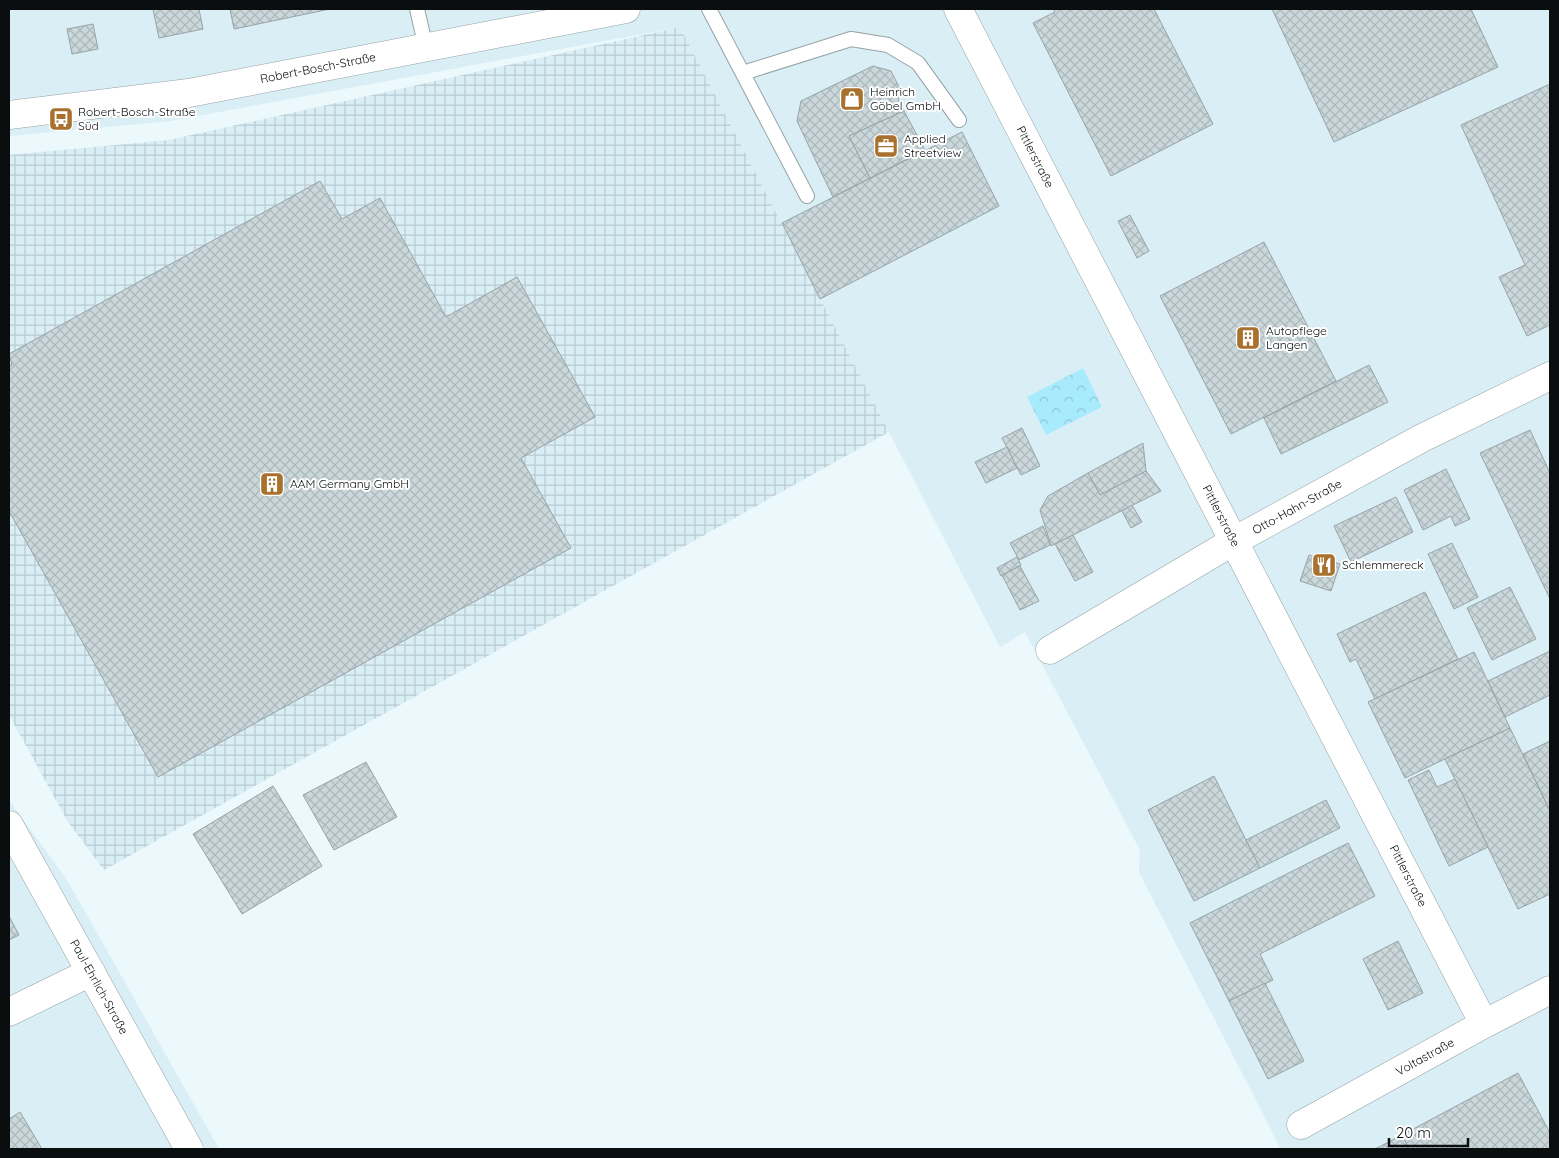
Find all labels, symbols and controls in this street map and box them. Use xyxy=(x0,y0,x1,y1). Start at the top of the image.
street label: Robert-Bosch-Straße xyxy=(259,49,377,86)
place label: Heinrich Göbel GmbH xyxy=(870,84,941,113)
shop icon: Heinrich Göbel GmbH xyxy=(839,86,865,112)
place label: Robert-Bosch-Straße Süd xyxy=(78,104,196,133)
bus stop icon: Robert-Bosch-Straße Süd xyxy=(48,106,74,132)
street label: Pittlerstraße xyxy=(1013,123,1058,190)
place label: Applied Streetview xyxy=(904,131,962,160)
office icon: Applied Streetview xyxy=(873,133,899,159)
place label: Autopflege Langen xyxy=(1266,323,1327,352)
building icon: Autopflege Langen xyxy=(1235,325,1261,351)
building icon: AAM Germany GmbH xyxy=(259,471,285,497)
place label: AAM Germany GmbH xyxy=(290,476,409,491)
street label: Otto-Hahn-Straße xyxy=(1249,476,1344,537)
street label: Pittlerstraße xyxy=(1199,482,1244,549)
restaurant icon: Schlemmereck xyxy=(1311,552,1337,578)
place label: Schlemmereck xyxy=(1342,557,1424,572)
street label: Pittlerstraße xyxy=(1386,842,1431,909)
street label: Paul-Ehrlich-Straße xyxy=(67,937,132,1037)
street label: Voltastraße xyxy=(1393,1034,1457,1079)
scale bar xyxy=(1389,1116,1468,1148)
text: 20 m xyxy=(1396,1123,1431,1142)

